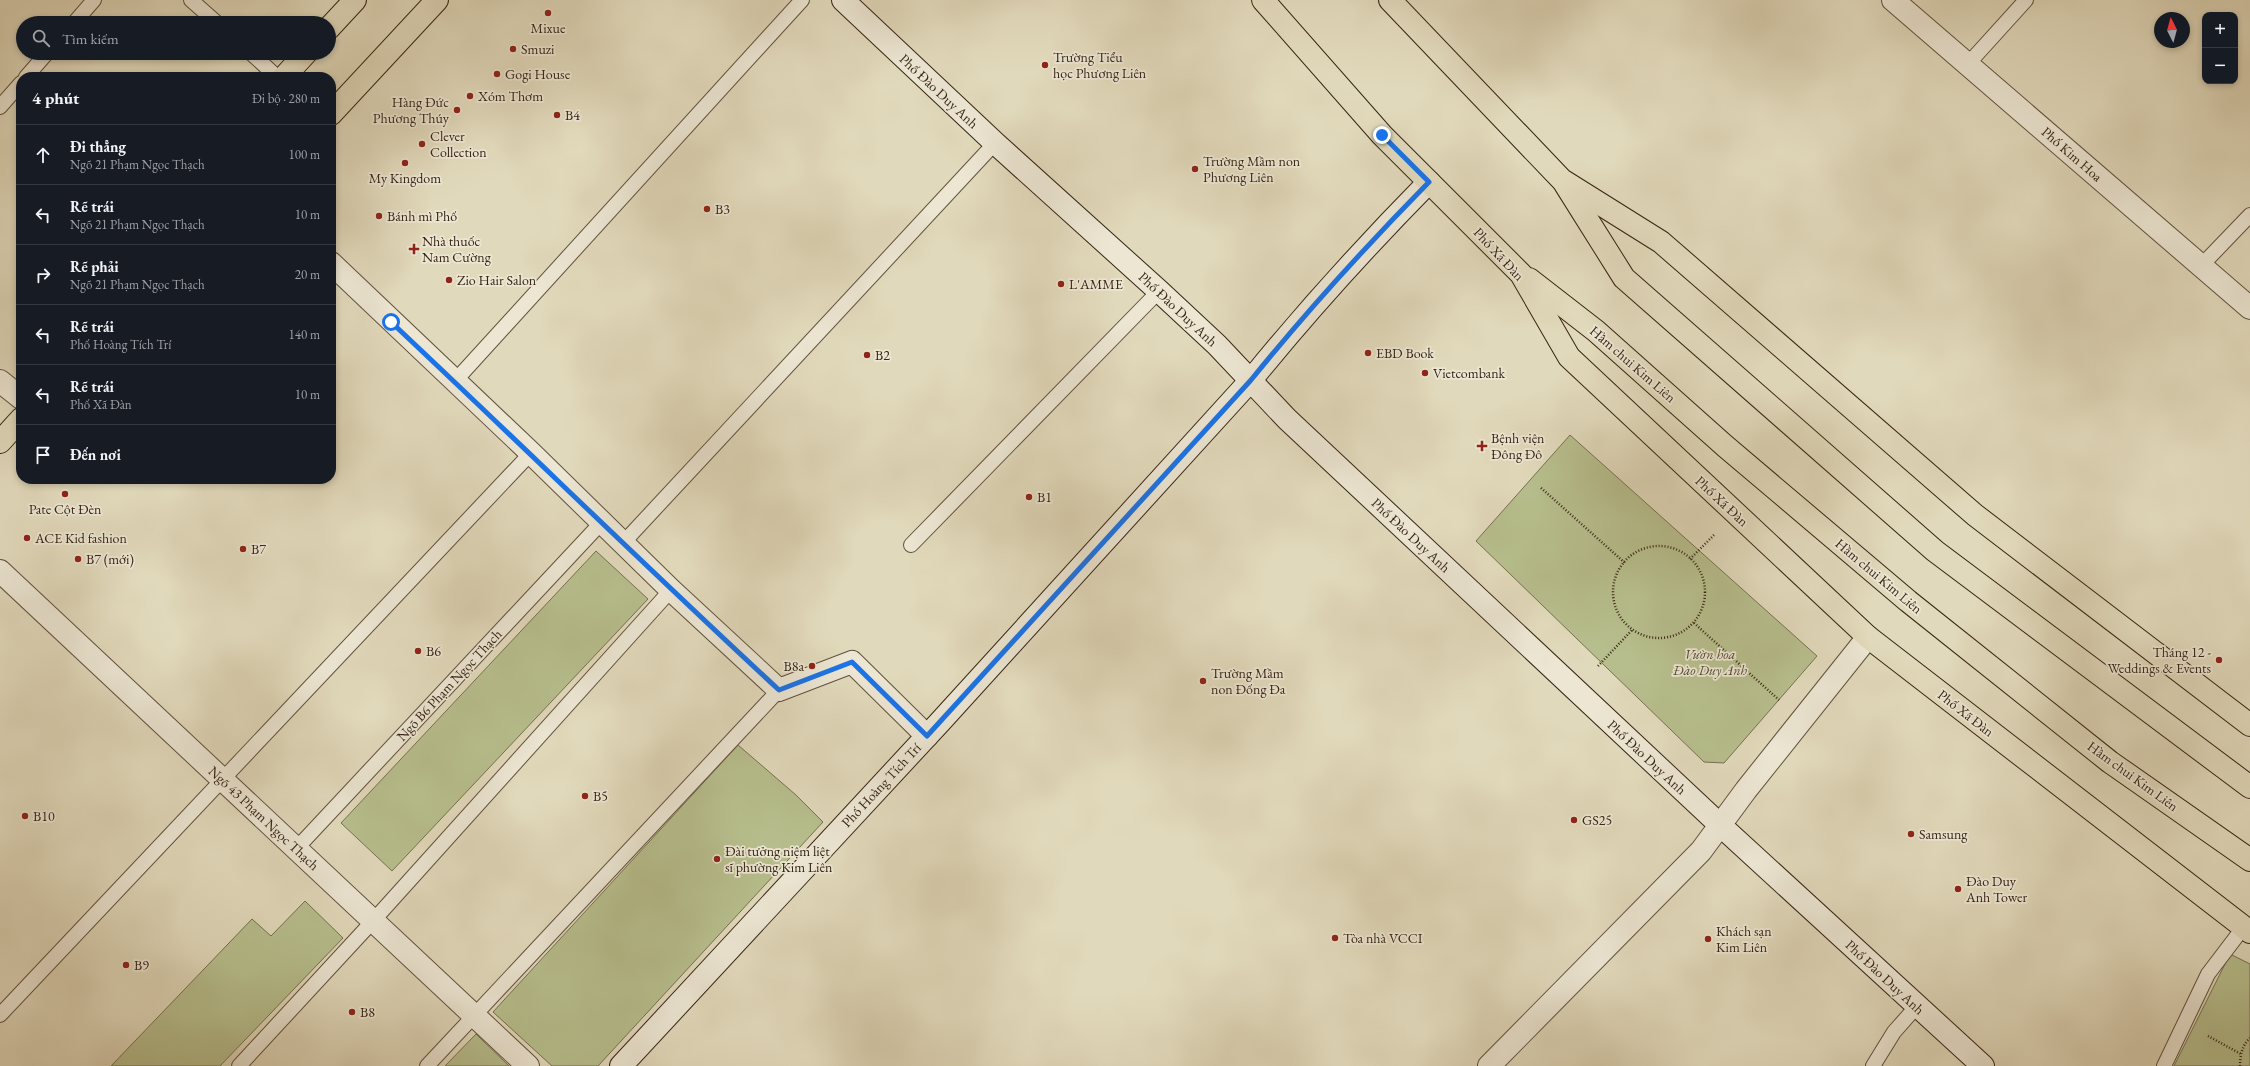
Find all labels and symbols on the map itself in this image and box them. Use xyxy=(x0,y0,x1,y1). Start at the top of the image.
marker: Mixue xyxy=(543,8,553,18)
north arrow xyxy=(2154,12,2190,48)
place label: Mixue xyxy=(531,19,566,37)
place label: Smuzi xyxy=(521,40,555,58)
marker: Smuzi xyxy=(508,44,518,54)
place label: Trường Tiểu học Phương Liên xyxy=(1053,48,1147,82)
street label: Phố Đào Duy Anh xyxy=(896,50,982,132)
marker: Trường Tiểu học Phương Liên xyxy=(1040,60,1050,70)
place label: Gogi House xyxy=(505,65,571,83)
marker: Gogi House xyxy=(492,69,502,79)
place label: Xóm Thơm xyxy=(477,87,543,105)
marker: Xóm Thơm xyxy=(465,91,475,101)
place label: Hàng Đức Phương Thúy xyxy=(373,93,450,127)
marker: Hàng Đức Phương Thúy xyxy=(452,105,462,115)
place label: B4 xyxy=(565,106,580,124)
marker: B4 xyxy=(552,110,562,120)
street label: Phố Kim Hoa xyxy=(2038,123,2106,186)
route end xyxy=(1373,126,1391,144)
place label: Clever Collection xyxy=(430,127,487,161)
marker: Clever Collection xyxy=(417,139,427,149)
place label: Trường Mầm non Phương Liên xyxy=(1203,152,1301,186)
marker: My Kingdom xyxy=(400,158,410,168)
marker: Trường Mầm non Phương Liên xyxy=(1190,164,1200,174)
place label: My Kingdom xyxy=(369,169,441,187)
place label: B3 xyxy=(715,200,730,218)
marker: B3 xyxy=(702,204,712,214)
place label: Bánh mì Phố xyxy=(387,207,457,225)
marker: Bánh mì Phố xyxy=(374,211,384,221)
street label: Phố Xã Đàn xyxy=(1470,224,1529,285)
place label: Nhà thuốc Nam Cường xyxy=(422,232,492,266)
marker: Nhà thuốc Nam Cường xyxy=(409,244,419,254)
street label: Phố Đào Duy Anh xyxy=(1135,268,1221,350)
place label: Zio Hair Salon xyxy=(457,271,537,289)
marker: Zio Hair Salon xyxy=(444,275,454,285)
place label: L'AMME xyxy=(1069,275,1123,293)
marker: L'AMME xyxy=(1056,279,1066,289)
route start xyxy=(382,313,400,331)
street label: Hầm chui Kim Liên xyxy=(1586,322,1680,407)
place label: EBD Book xyxy=(1376,344,1434,362)
place label: B2 xyxy=(875,346,890,364)
marker: EBD Book xyxy=(1363,348,1373,358)
marker: B2 xyxy=(862,350,872,360)
place label: Vietcombank xyxy=(1433,364,1506,382)
marker: Vietcombank xyxy=(1420,368,1430,378)
place label: Bệnh viện Đông Đô xyxy=(1491,429,1545,463)
marker: Bệnh viện Đông Đô xyxy=(1476,440,1488,452)
street label: Phố Xã Đàn xyxy=(1692,472,1753,531)
place label: B1 xyxy=(1037,488,1052,506)
marker: Pate Cột Đèn xyxy=(60,489,70,499)
marker: B1 xyxy=(1024,492,1034,502)
street label: Phố Đào Duy Anh xyxy=(1368,494,1454,576)
place label: Pate Cột Đèn xyxy=(29,500,102,518)
place label: ACE Kid fashion xyxy=(34,529,128,547)
marker: ACE Kid fashion xyxy=(22,533,32,543)
street label: Hầm chui Kim Liên xyxy=(1832,534,1927,618)
place label: B7 xyxy=(251,540,266,558)
marker: B7 xyxy=(238,544,248,554)
place label: B7 (mới) xyxy=(86,550,134,568)
marker: B7 (mới) xyxy=(73,554,83,564)
street label: Ngõ B6 Phạm Ngọc Thạch xyxy=(392,625,506,745)
place label: B6 xyxy=(426,642,441,660)
place label: Tháng 12 - Weddings & Events xyxy=(2107,643,2211,677)
park label: Vườn hoa Đào Duy Anh xyxy=(1672,645,1747,679)
marker: B6 xyxy=(413,646,423,656)
marker: Tháng 12 - Weddings & Events xyxy=(2214,655,2224,665)
place label: B8a xyxy=(783,657,804,675)
marker: B8a xyxy=(807,661,817,671)
place label: Trường Mầm non Đống Đa xyxy=(1211,664,1286,698)
marker: Trường Mầm non Đống Đa xyxy=(1198,676,1208,686)
street label: Phố Xã Đàn xyxy=(1934,685,1998,741)
street label: Phố Đào Duy Anh xyxy=(1604,716,1690,798)
street label: Hầm chui Kim Liên xyxy=(2084,737,2183,815)
street label: Phố Hoàng Tích Trí xyxy=(837,739,925,831)
street label: Ngõ 43 Phạm Ngọc Thạch xyxy=(205,762,323,874)
place label: B5 xyxy=(593,787,608,805)
marker: B5 xyxy=(580,791,590,801)
place label: B10 xyxy=(33,807,55,825)
marker: B10 xyxy=(20,811,30,821)
place label: GS25 xyxy=(1582,811,1612,829)
marker: GS25 xyxy=(1569,815,1579,825)
place label: Samsung xyxy=(1919,825,1968,843)
marker: Samsung xyxy=(1906,829,1916,839)
place label: Đài tưởng niệm liệt sĩ phường Kim Liên xyxy=(725,842,833,876)
marker: Đài tưởng niệm liệt sĩ phường Kim Liên xyxy=(712,854,722,864)
place label: Đào Duy Anh Tower xyxy=(1965,872,2027,906)
marker: Đào Duy Anh Tower xyxy=(1953,884,1963,894)
place label: Khách sạn Kim Liên xyxy=(1716,922,1772,956)
place label: Tòa nhà VCCI xyxy=(1343,929,1423,947)
marker: Tòa nhà VCCI xyxy=(1330,933,1340,943)
marker: Khách sạn Kim Liên xyxy=(1703,934,1713,944)
street label: Phố Đào Duy Anh xyxy=(1842,936,1928,1018)
place label: B9 xyxy=(134,956,149,974)
marker: B9 xyxy=(121,960,131,970)
place label: B8 xyxy=(360,1003,375,1021)
marker: B8 xyxy=(347,1007,357,1017)

